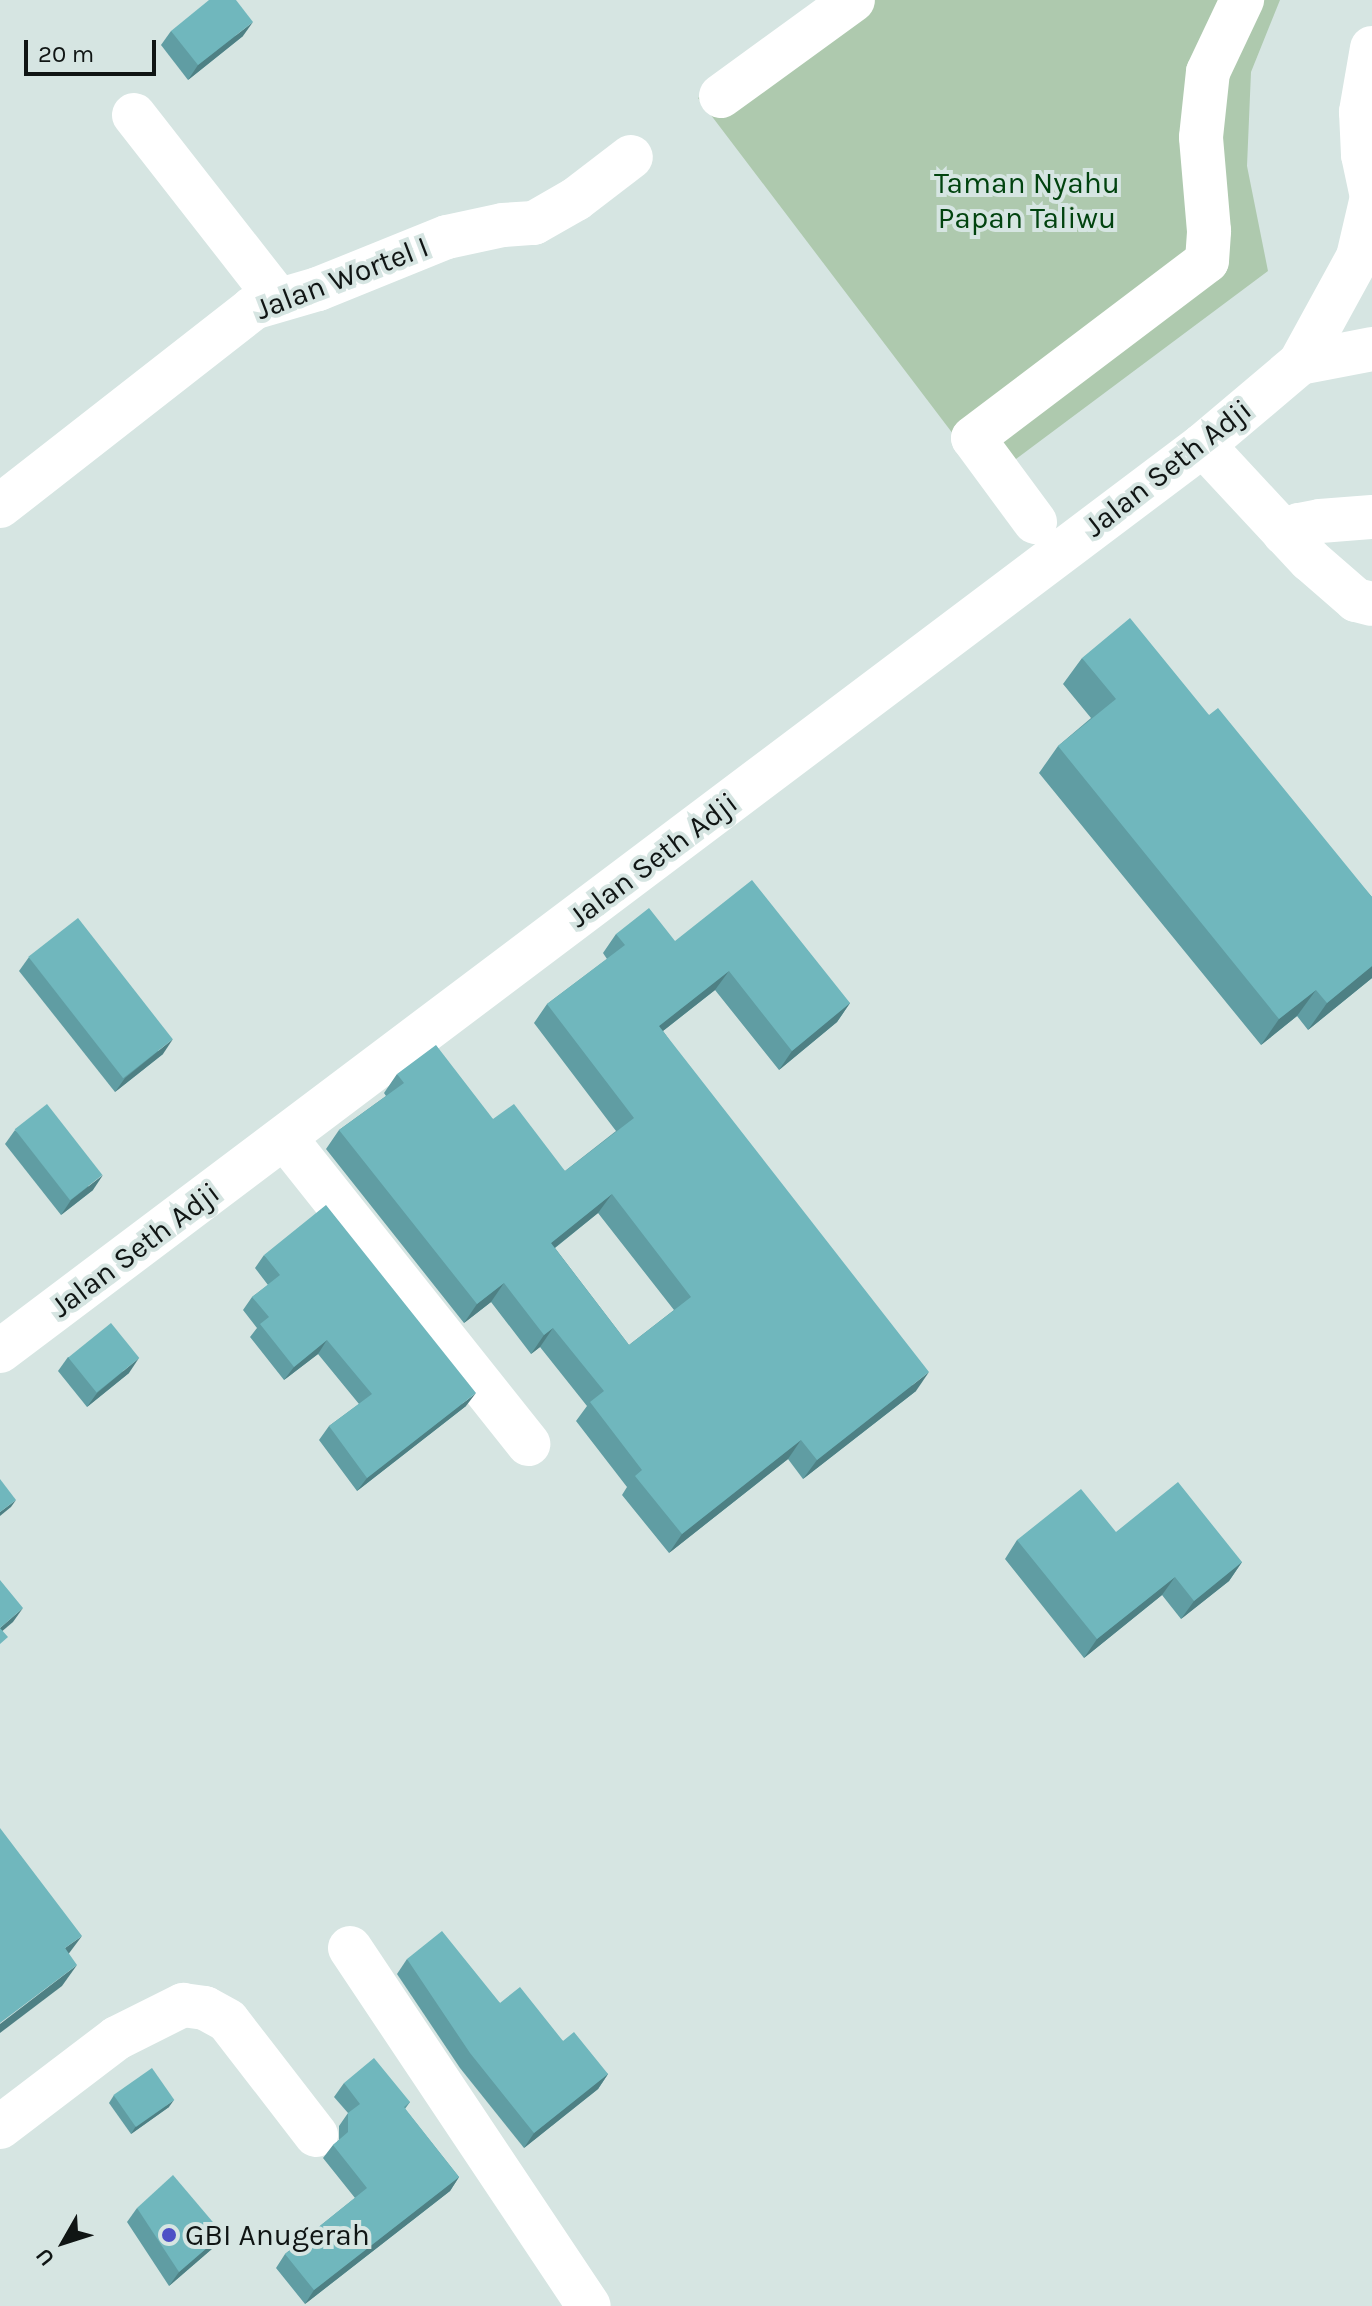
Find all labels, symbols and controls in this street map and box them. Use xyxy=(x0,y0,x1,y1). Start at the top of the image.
scale bar xyxy=(28,24,160,74)
text: 20 m xyxy=(38,40,94,68)
park label: Taman Nyahu Papan Taliwu xyxy=(934,165,1120,236)
street label: Jalan Wortel I xyxy=(250,228,434,328)
street label: Jalan Seth Adji xyxy=(1077,392,1259,544)
street label: Jalan Seth Adji xyxy=(561,785,745,935)
street label: Jalan Seth Adji xyxy=(43,1175,227,1325)
north arrow xyxy=(24,2202,104,2282)
place label: GBI Anugerah xyxy=(185,2217,370,2253)
marker: GBI Anugerah xyxy=(160,2226,178,2244)
text: U xyxy=(30,2243,60,2271)

